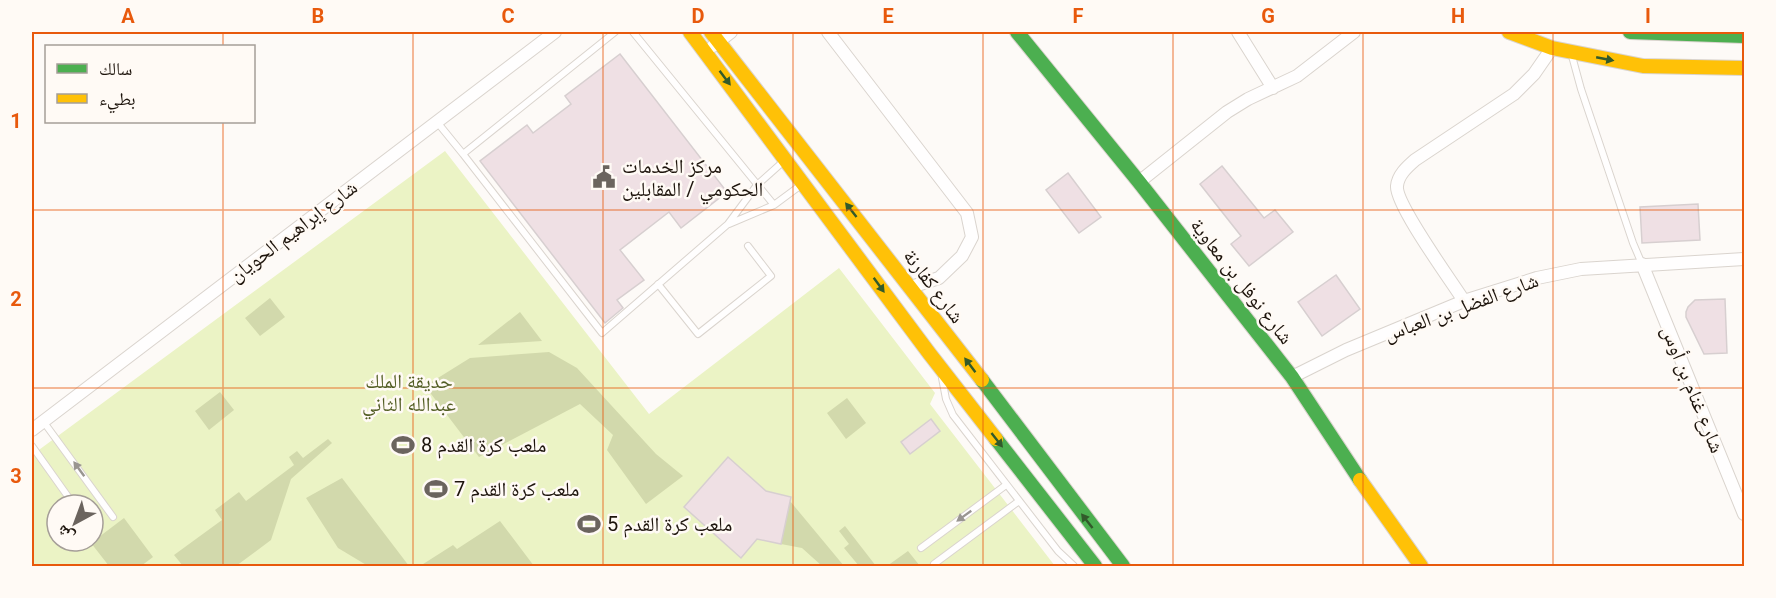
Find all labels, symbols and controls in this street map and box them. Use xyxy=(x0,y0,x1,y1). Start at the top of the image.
text: A xyxy=(121,4,135,28)
text: B xyxy=(312,4,324,28)
text: C xyxy=(501,4,515,28)
text: D xyxy=(692,4,705,28)
text: E xyxy=(882,4,894,28)
text: F xyxy=(1073,4,1084,28)
text: G xyxy=(1261,4,1275,28)
text: H xyxy=(1451,4,1465,28)
text: I xyxy=(1645,4,1651,28)
legend xyxy=(45,45,255,123)
one-way arrow xyxy=(1596,55,1615,64)
text: سالك xyxy=(99,58,132,79)
one-way arrow xyxy=(718,71,730,86)
text: بطيء xyxy=(99,88,136,114)
text: 1 xyxy=(10,109,22,133)
place label: مركز الخدمات الحكومي / المقابلين xyxy=(622,154,763,205)
public building icon: مركز الخدمات الحكومي / المقابلين xyxy=(591,164,617,190)
street label: شارع إبراهيم الحويان xyxy=(224,175,363,289)
one-way arrow xyxy=(845,203,857,218)
street label: شارع نوفل بن معاوية xyxy=(1185,213,1299,349)
street label: شارع كفارنة xyxy=(898,244,970,328)
street label: شارع الفضل بن العباس xyxy=(1380,268,1542,347)
one-way arrow xyxy=(872,278,884,293)
text: 2 xyxy=(10,287,22,311)
street label: شارع غنام بن أوس xyxy=(1655,322,1729,457)
one-way arrow xyxy=(963,357,976,373)
park label: حديقة الملك عبدالله الثاني xyxy=(362,369,456,420)
sports icon: ملعب كرة القدم 8 xyxy=(390,432,416,458)
place label: ملعب كرة القدم 8 xyxy=(421,433,546,459)
one-way arrow xyxy=(990,433,1002,448)
one-way arrow xyxy=(73,462,85,478)
text: 3 xyxy=(10,464,22,488)
sports icon: ملعب كرة القدم 7 xyxy=(423,476,449,502)
place label: ملعب كرة القدم 7 xyxy=(454,477,579,503)
north arrow xyxy=(45,493,105,553)
one-way arrow xyxy=(956,510,972,522)
sports icon: ملعب كرة القدم 5 xyxy=(576,511,602,537)
place label: ملعب كرة القدم 5 xyxy=(607,512,732,538)
one-way arrow xyxy=(1082,513,1094,528)
text: ش xyxy=(53,521,78,547)

